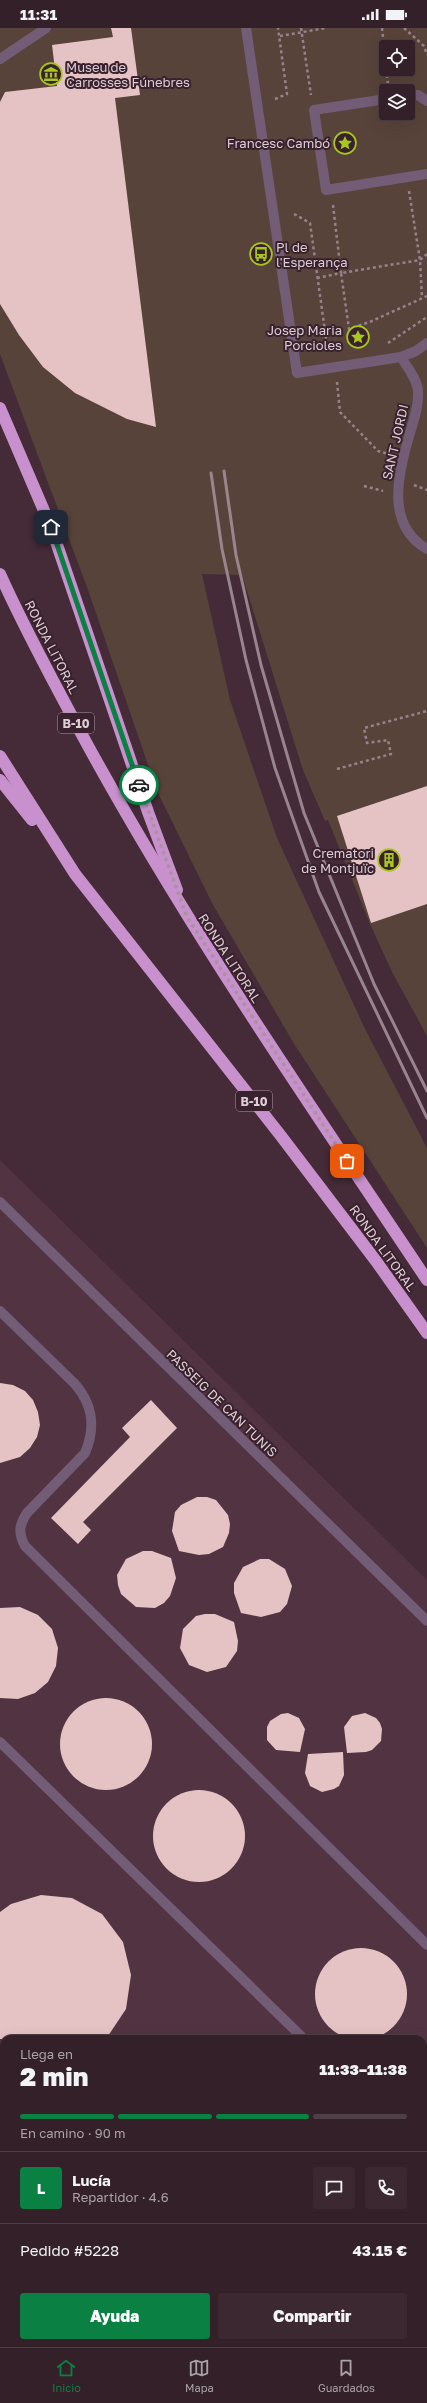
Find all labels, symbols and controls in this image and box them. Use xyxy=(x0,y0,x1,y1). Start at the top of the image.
text: 11:31 xyxy=(20,5,57,23)
map controls xyxy=(379,40,415,120)
button: locate xyxy=(379,40,415,76)
place label: Museu de Carrosses Fúnebres xyxy=(66,59,190,90)
museum icon: Museu de Carrosses Fúnebres xyxy=(38,61,64,87)
button: layers xyxy=(379,84,415,120)
place icon: Francesc Cambó xyxy=(332,130,358,156)
place label: Francesc Cambó xyxy=(227,135,330,151)
place label: Pl de l'Esperança xyxy=(276,239,348,270)
bus stop icon: Pl de l'Esperança xyxy=(248,241,274,267)
place label: Josep Maria Porcioles xyxy=(267,322,342,353)
place icon: Josep Maria Porcioles xyxy=(345,324,371,350)
street label: SANT JORDI xyxy=(379,403,411,481)
pin xyxy=(34,510,68,544)
icon: home xyxy=(40,516,62,538)
street label: RONDA LITORAL xyxy=(21,597,83,697)
road number: B-10 xyxy=(58,713,94,733)
courier xyxy=(119,765,159,805)
icon: car xyxy=(128,774,150,796)
place label: Crematori de Montjuïc xyxy=(301,845,374,876)
building icon: Crematori de Montjuïc xyxy=(376,847,402,873)
street label: RONDA LITORAL xyxy=(195,910,265,1006)
road number: B-10 xyxy=(236,1091,272,1111)
pin xyxy=(330,1144,364,1178)
icon: bag xyxy=(336,1150,358,1172)
street label: RONDA LITORAL xyxy=(346,1202,420,1295)
street label: PASSEIG DE CAN TUNIS xyxy=(163,1346,281,1460)
text: Llega en xyxy=(20,2046,73,2062)
text: 11:33–11:38 xyxy=(319,2060,407,2078)
text: 2 min xyxy=(20,2061,88,2092)
text: En camino · 90 m xyxy=(20,2125,125,2141)
button: chat xyxy=(313,2167,355,2209)
button: phone xyxy=(365,2167,407,2209)
text: Lucía xyxy=(72,2171,111,2189)
text: L xyxy=(37,2179,45,2197)
text: Repartidor · 4.6 xyxy=(72,2189,169,2205)
text: Pedido #5228 xyxy=(20,2241,119,2259)
text: 43.15 € xyxy=(352,2241,407,2259)
button: Ayuda xyxy=(20,2293,210,2339)
button: Compartir xyxy=(218,2293,407,2339)
tab: Inicio xyxy=(52,2357,81,2394)
tab: Mapa xyxy=(185,2357,214,2394)
tab: Guardados xyxy=(318,2357,375,2394)

